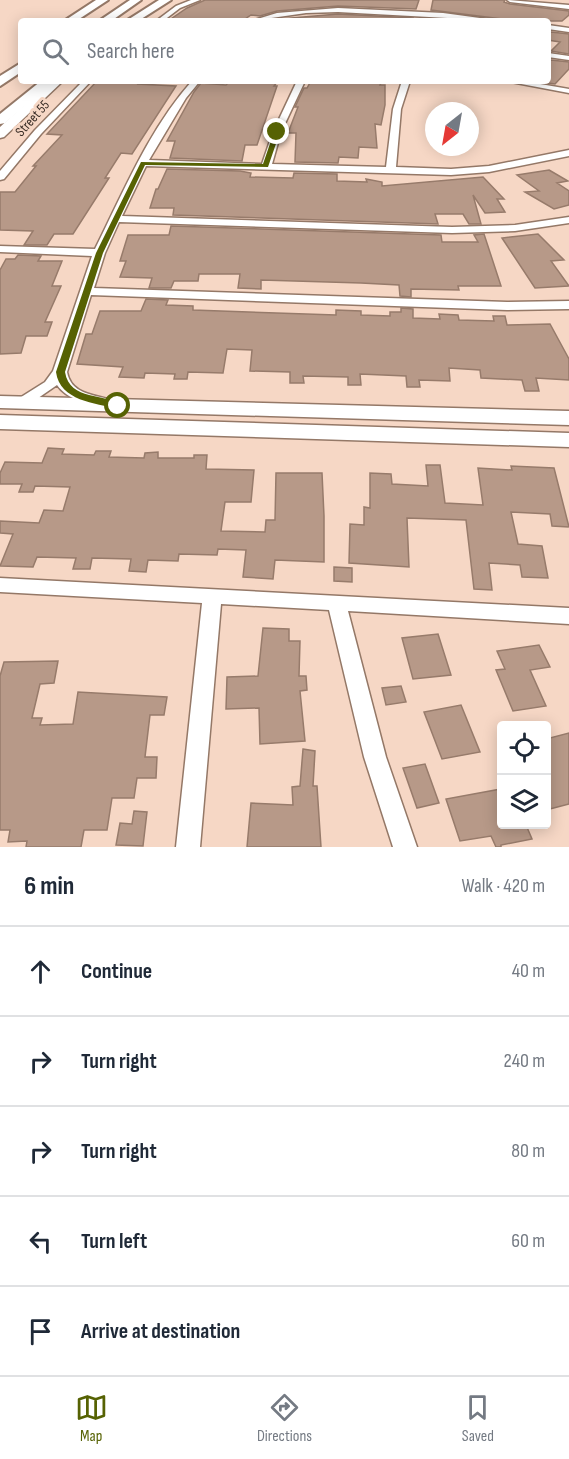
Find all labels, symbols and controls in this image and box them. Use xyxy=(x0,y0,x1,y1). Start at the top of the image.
search box xyxy=(18,18,551,84)
icon: search xyxy=(39,35,72,68)
text: Search here xyxy=(87,38,174,65)
street label: Street 55 xyxy=(12,96,53,140)
north arrow xyxy=(425,102,479,156)
route end xyxy=(263,118,289,144)
route start xyxy=(104,392,130,418)
map controls xyxy=(497,721,551,829)
button: locate xyxy=(497,721,551,775)
button: layers xyxy=(497,775,551,829)
text: 6 min xyxy=(24,871,74,902)
text: Walk · 420 m xyxy=(461,874,545,898)
icon: ahead xyxy=(24,955,57,988)
text: Continue xyxy=(81,958,152,985)
text: 40 m xyxy=(512,959,545,983)
icon: right xyxy=(24,1045,57,1078)
text: Turn right xyxy=(81,1048,157,1075)
text: 240 m xyxy=(504,1049,545,1073)
icon: right xyxy=(24,1135,57,1168)
text: Turn right xyxy=(81,1138,157,1165)
text: 80 m xyxy=(511,1139,545,1163)
icon: left xyxy=(24,1225,57,1258)
text: Turn left xyxy=(81,1228,147,1255)
text: 60 m xyxy=(511,1229,545,1253)
icon: arrive xyxy=(24,1315,57,1348)
text: Arrive at destination xyxy=(81,1318,240,1345)
tab: Map xyxy=(75,1391,108,1446)
tab: Directions xyxy=(257,1391,312,1446)
tab: Saved xyxy=(461,1391,494,1446)

